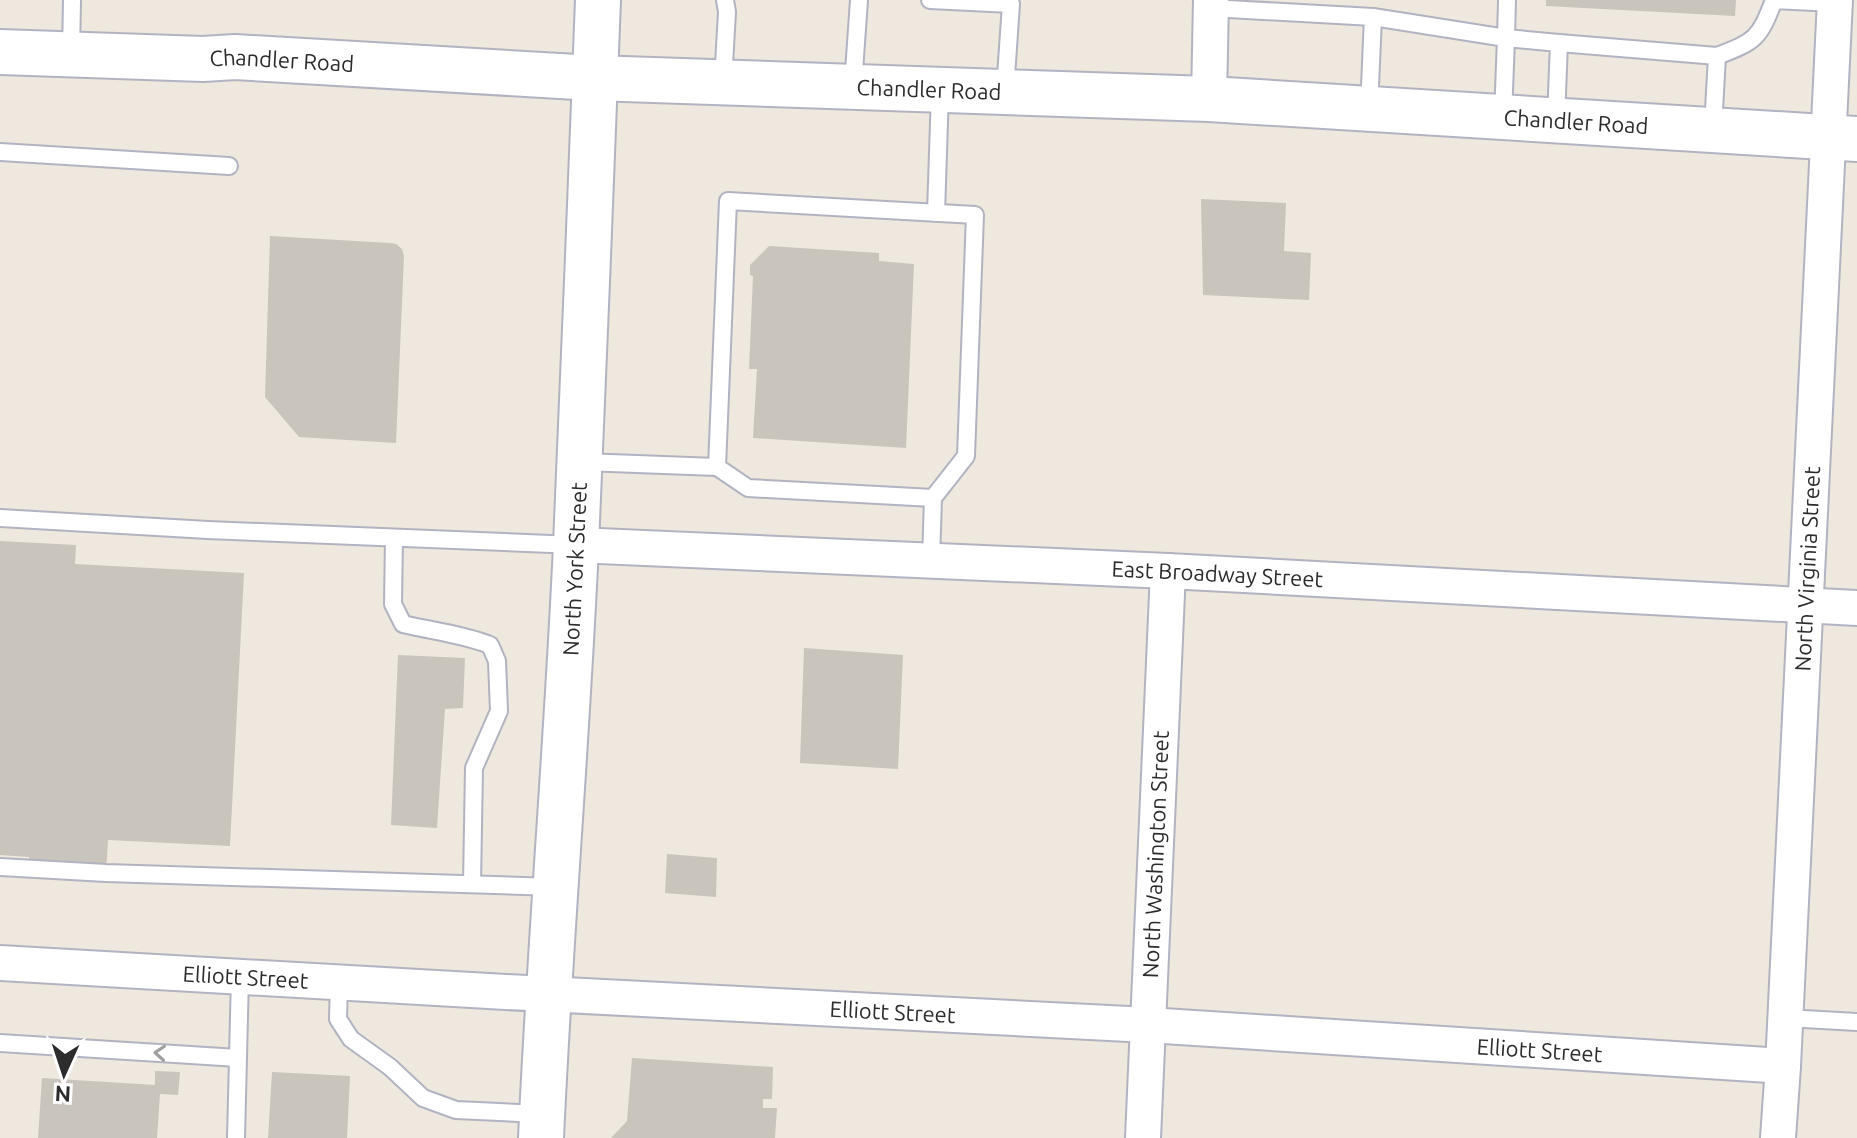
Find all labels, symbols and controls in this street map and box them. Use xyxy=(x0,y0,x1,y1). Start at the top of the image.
street label: Chandler Road xyxy=(209,44,355,76)
street label: Chandler Road xyxy=(856,74,1002,104)
street label: Chandler Road xyxy=(1503,104,1649,138)
street label: North Virginia Street xyxy=(1789,465,1824,672)
street label: North York Street xyxy=(557,481,591,657)
street label: East Broadway Street xyxy=(1111,556,1324,591)
street label: North Washington Street xyxy=(1137,730,1173,979)
street label: Elliott Street xyxy=(182,960,310,993)
street label: Elliott Street xyxy=(829,996,957,1027)
street label: Elliott Street xyxy=(1476,1033,1604,1066)
north arrow xyxy=(24,1034,104,1114)
one-way arrow xyxy=(153,1045,166,1062)
text: N xyxy=(54,1082,72,1107)

